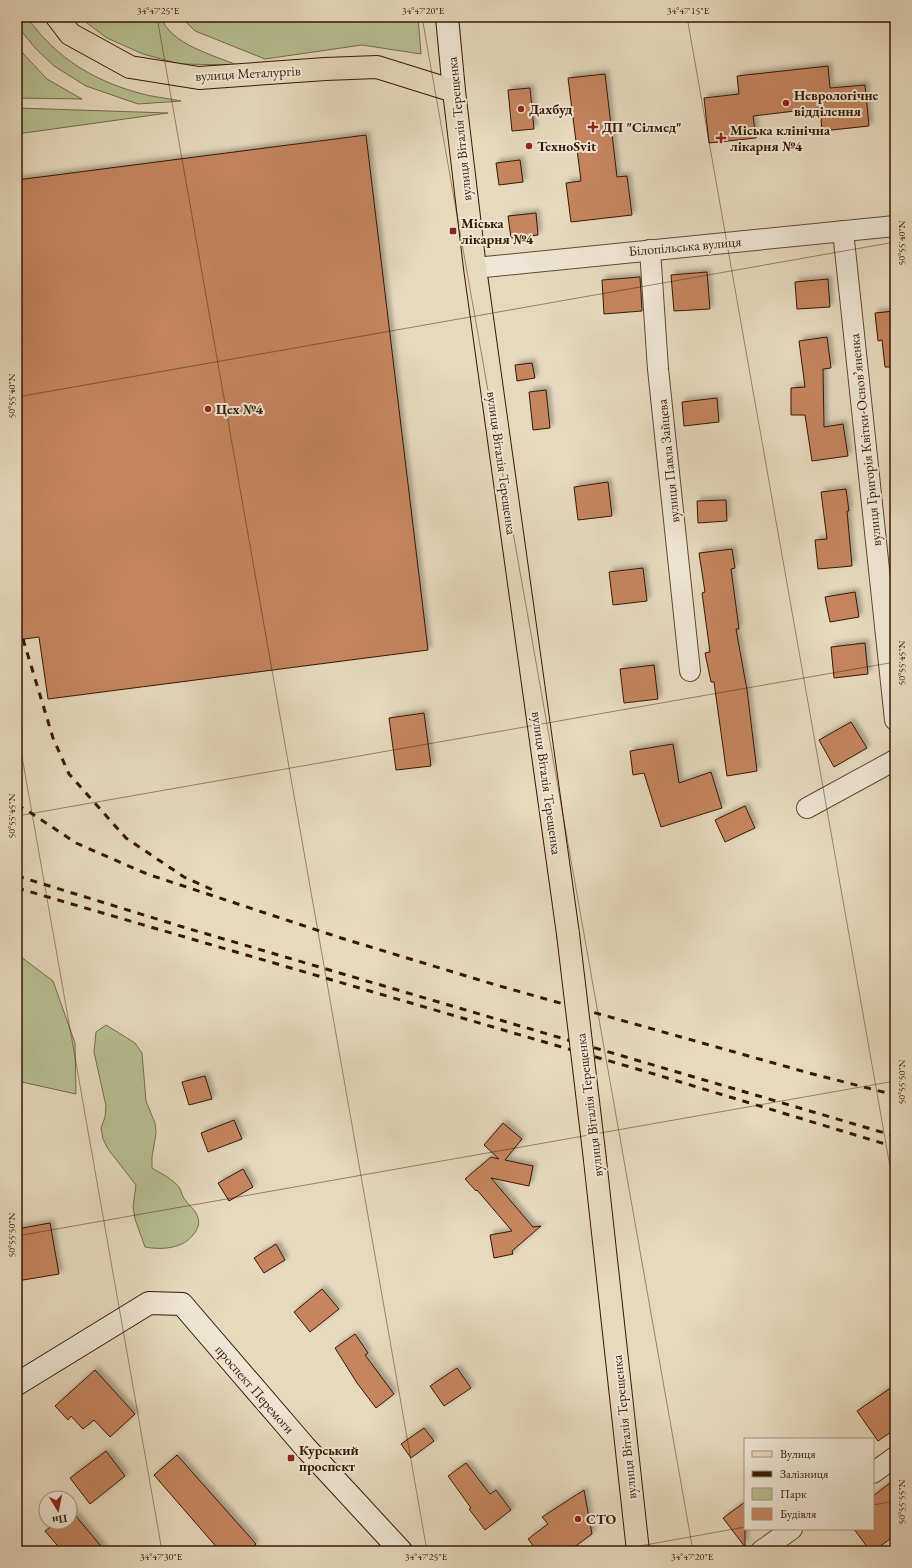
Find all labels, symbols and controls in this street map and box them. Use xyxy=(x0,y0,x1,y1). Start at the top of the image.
text: 34°47'25"E xyxy=(137,4,180,17)
text: 34°47'20"E xyxy=(402,4,445,17)
text: 34°47'15"E xyxy=(667,4,710,17)
street label: вулиця Віталія Терещенка xyxy=(442,56,476,202)
street label: вулиця Металургів xyxy=(195,61,301,85)
place label: Неврологічне відділення xyxy=(794,86,879,120)
marker: Неврологічне відділення xyxy=(781,98,791,108)
place label: Дахбуд xyxy=(529,100,573,118)
marker: Дахбуд xyxy=(516,104,526,114)
place label: ДП "Сілмед" xyxy=(602,118,682,136)
marker: ДП "Сілмед" xyxy=(587,121,599,133)
place label: Міська клінічна лікарня №4 xyxy=(730,121,831,155)
marker: Міська клінічна лікарня №4 xyxy=(715,132,727,144)
place label: ТехноSvit xyxy=(537,137,597,155)
marker: ТехноSvit xyxy=(524,141,534,151)
place label: Міська лікарня №4 xyxy=(461,214,534,248)
text: 50°55'40"N xyxy=(895,220,908,265)
marker: Міська лікарня №4 xyxy=(448,226,458,236)
street label: Білопільська вулиця xyxy=(628,232,742,260)
street label: вулиця Григорія Квітки-Основʼяненка xyxy=(845,332,885,547)
text: 50°55'40"N xyxy=(5,373,18,418)
street label: вулиця Віталія Терещенка xyxy=(483,390,521,536)
street label: вулиця Павла Зайцева xyxy=(653,398,683,524)
place label: Цех №4 xyxy=(216,400,264,418)
marker: Цех №4 xyxy=(203,404,213,414)
text: 50°55'45"N xyxy=(895,640,908,685)
street label: вулиця Віталія Терещенка xyxy=(528,710,566,856)
text: 50°55'45"N xyxy=(5,793,18,838)
street label: вулиця Віталія Терещенка xyxy=(571,1032,607,1178)
text: 50°55'50"N xyxy=(895,1059,908,1104)
text: 50°55'50"N xyxy=(5,1212,18,1257)
street label: проспект Перемоги xyxy=(211,1341,299,1438)
street label: вулиця Віталія Терещенка xyxy=(607,1354,641,1500)
legend xyxy=(744,1438,874,1530)
place label: Курський проспект xyxy=(299,1441,359,1475)
text: Вулиця xyxy=(780,1446,816,1462)
marker: Курський проспект xyxy=(286,1453,296,1463)
text: Залізниця xyxy=(780,1466,829,1482)
text: 50°55'55"N xyxy=(895,1479,908,1524)
text: Парк xyxy=(780,1486,807,1502)
north arrow xyxy=(38,1490,78,1530)
text: Будівля xyxy=(780,1506,817,1522)
place label: СТО xyxy=(586,1510,616,1528)
text: Пн xyxy=(50,1512,68,1528)
marker: СТО xyxy=(573,1514,583,1524)
text: 34°47'30"E xyxy=(140,1550,183,1563)
text: 34°47'25"E xyxy=(405,1550,448,1563)
text: 34°47'20"E xyxy=(671,1550,714,1563)

